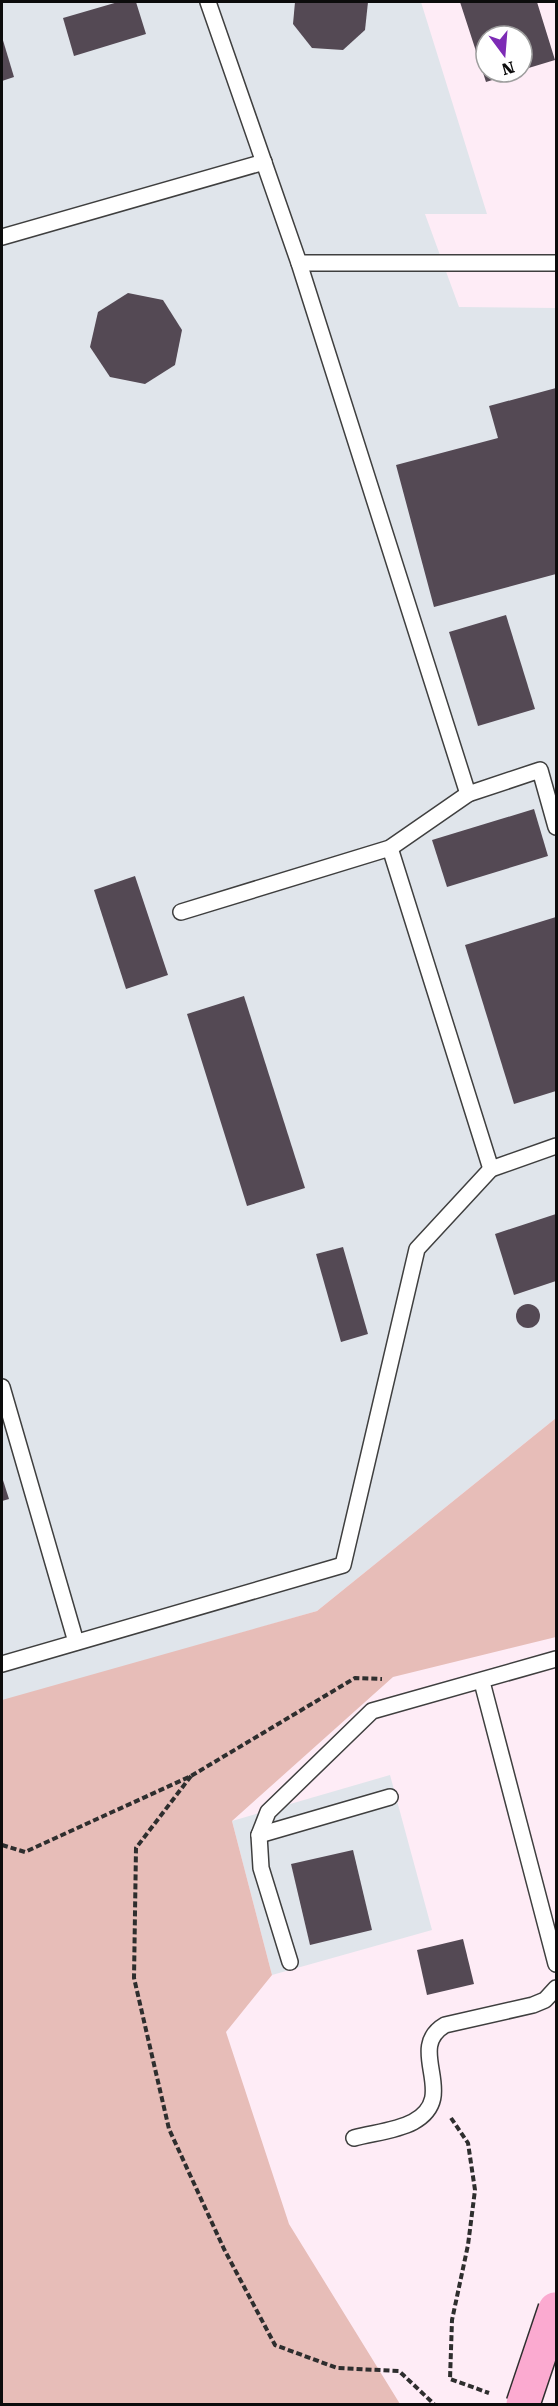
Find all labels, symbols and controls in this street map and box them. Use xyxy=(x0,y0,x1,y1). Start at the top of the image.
north arrow xyxy=(474,24,534,84)
text: N xyxy=(499,57,517,79)

